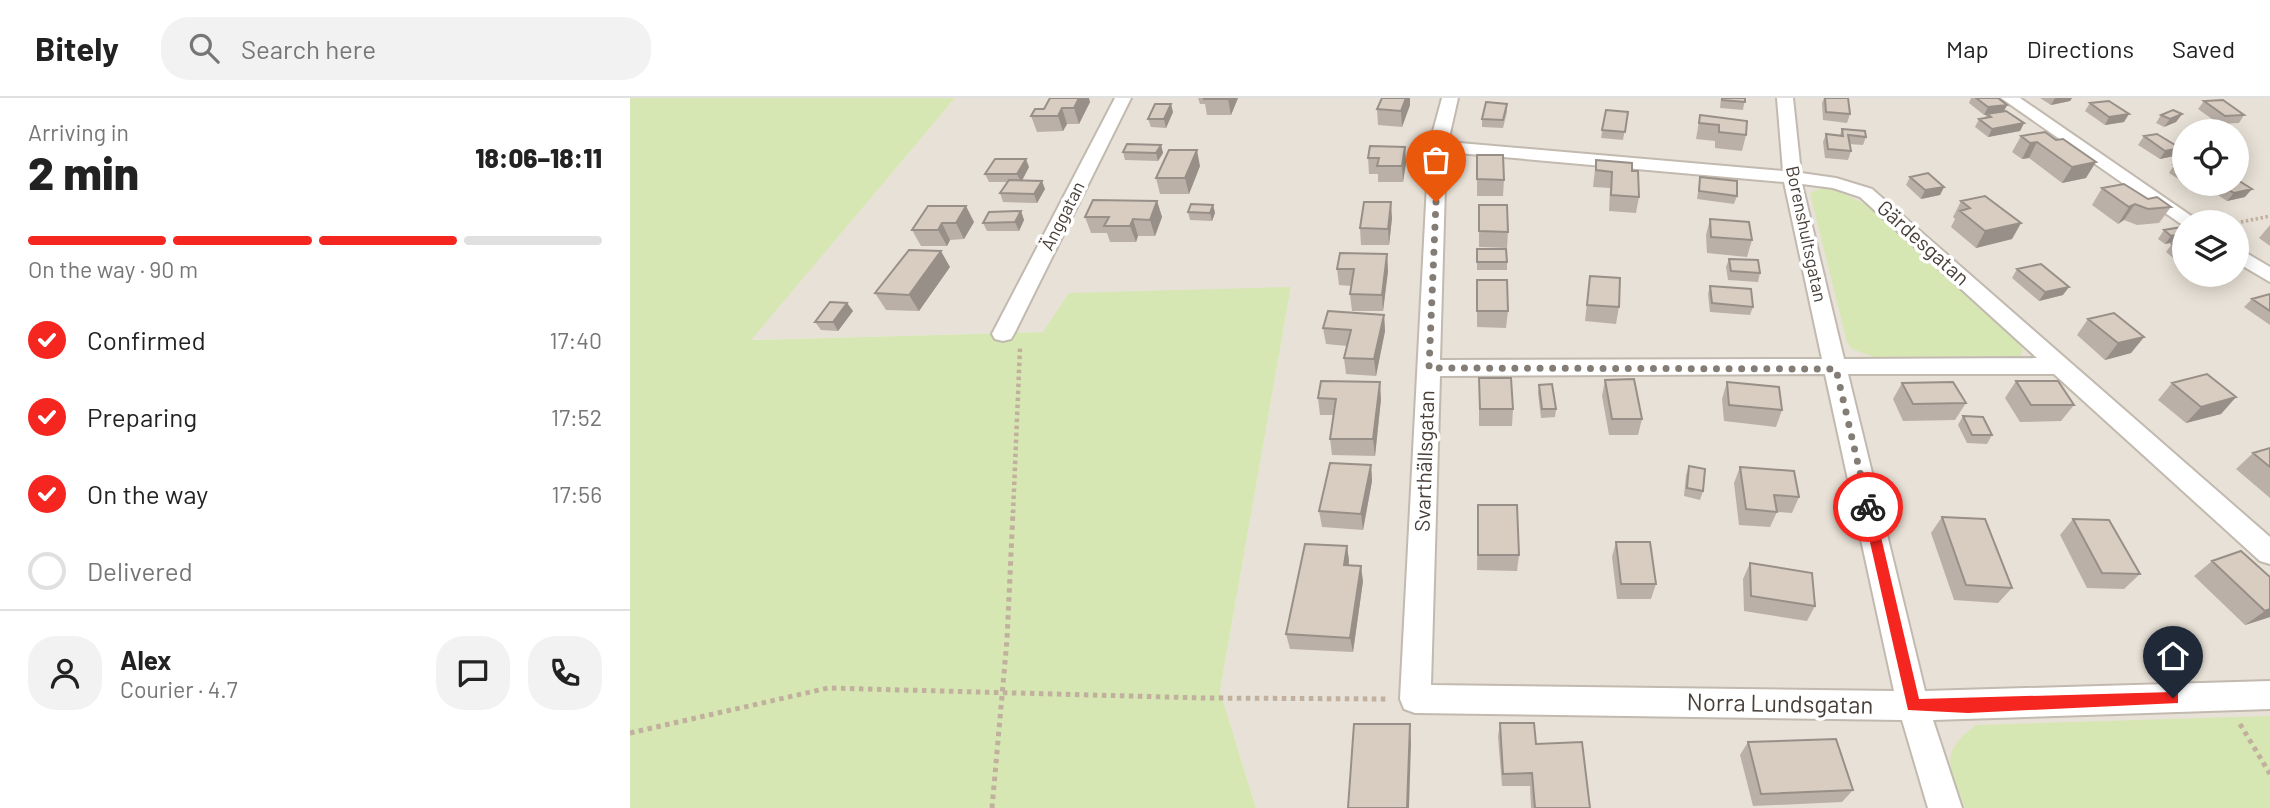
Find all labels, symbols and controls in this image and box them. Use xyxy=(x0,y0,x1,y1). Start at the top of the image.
search box xyxy=(161,17,651,80)
text: Bitely xyxy=(35,28,119,68)
icon: search xyxy=(185,29,223,67)
text: Search here xyxy=(241,33,376,64)
text: Map xyxy=(1946,34,1989,63)
text: Directions xyxy=(2027,34,2134,63)
text: Saved xyxy=(2172,34,2235,63)
text: Arriving in xyxy=(28,118,129,146)
map controls xyxy=(2172,119,2249,287)
button: locate xyxy=(2172,119,2249,196)
pin xyxy=(1406,130,1466,202)
icon: bag xyxy=(1417,141,1455,179)
text: 18:06–18:11 xyxy=(475,142,602,173)
text: 2 min xyxy=(28,144,139,199)
street label: Borenshultsgatan xyxy=(1782,164,1832,304)
street label: Änggatan xyxy=(1035,177,1089,254)
street label: Gärdesgatan xyxy=(1873,194,1975,290)
button: layers xyxy=(2172,210,2249,287)
text: On the way · 90 m xyxy=(28,255,198,283)
icon: check xyxy=(28,321,66,359)
text: Confirmed xyxy=(87,324,206,355)
text: 17:40 xyxy=(550,326,602,354)
street label: Svarthällsgatan xyxy=(1409,390,1438,532)
icon: check xyxy=(28,398,66,436)
text: Preparing xyxy=(87,401,197,432)
text: 17:52 xyxy=(551,403,602,431)
courier xyxy=(1833,472,1903,542)
icon: check xyxy=(28,475,66,513)
text: On the way xyxy=(87,478,208,509)
text: 17:56 xyxy=(552,480,602,508)
icon: bike xyxy=(1849,488,1887,526)
text: Delivered xyxy=(87,555,193,586)
pin xyxy=(2143,626,2203,698)
button: person xyxy=(28,636,102,710)
button: chat xyxy=(436,636,510,710)
button: phone xyxy=(528,636,602,710)
icon: home xyxy=(2154,637,2192,675)
text: Alex xyxy=(120,644,171,675)
text: Courier · 4.7 xyxy=(120,675,238,703)
street label: Norra Lundsgatan xyxy=(1686,686,1874,719)

